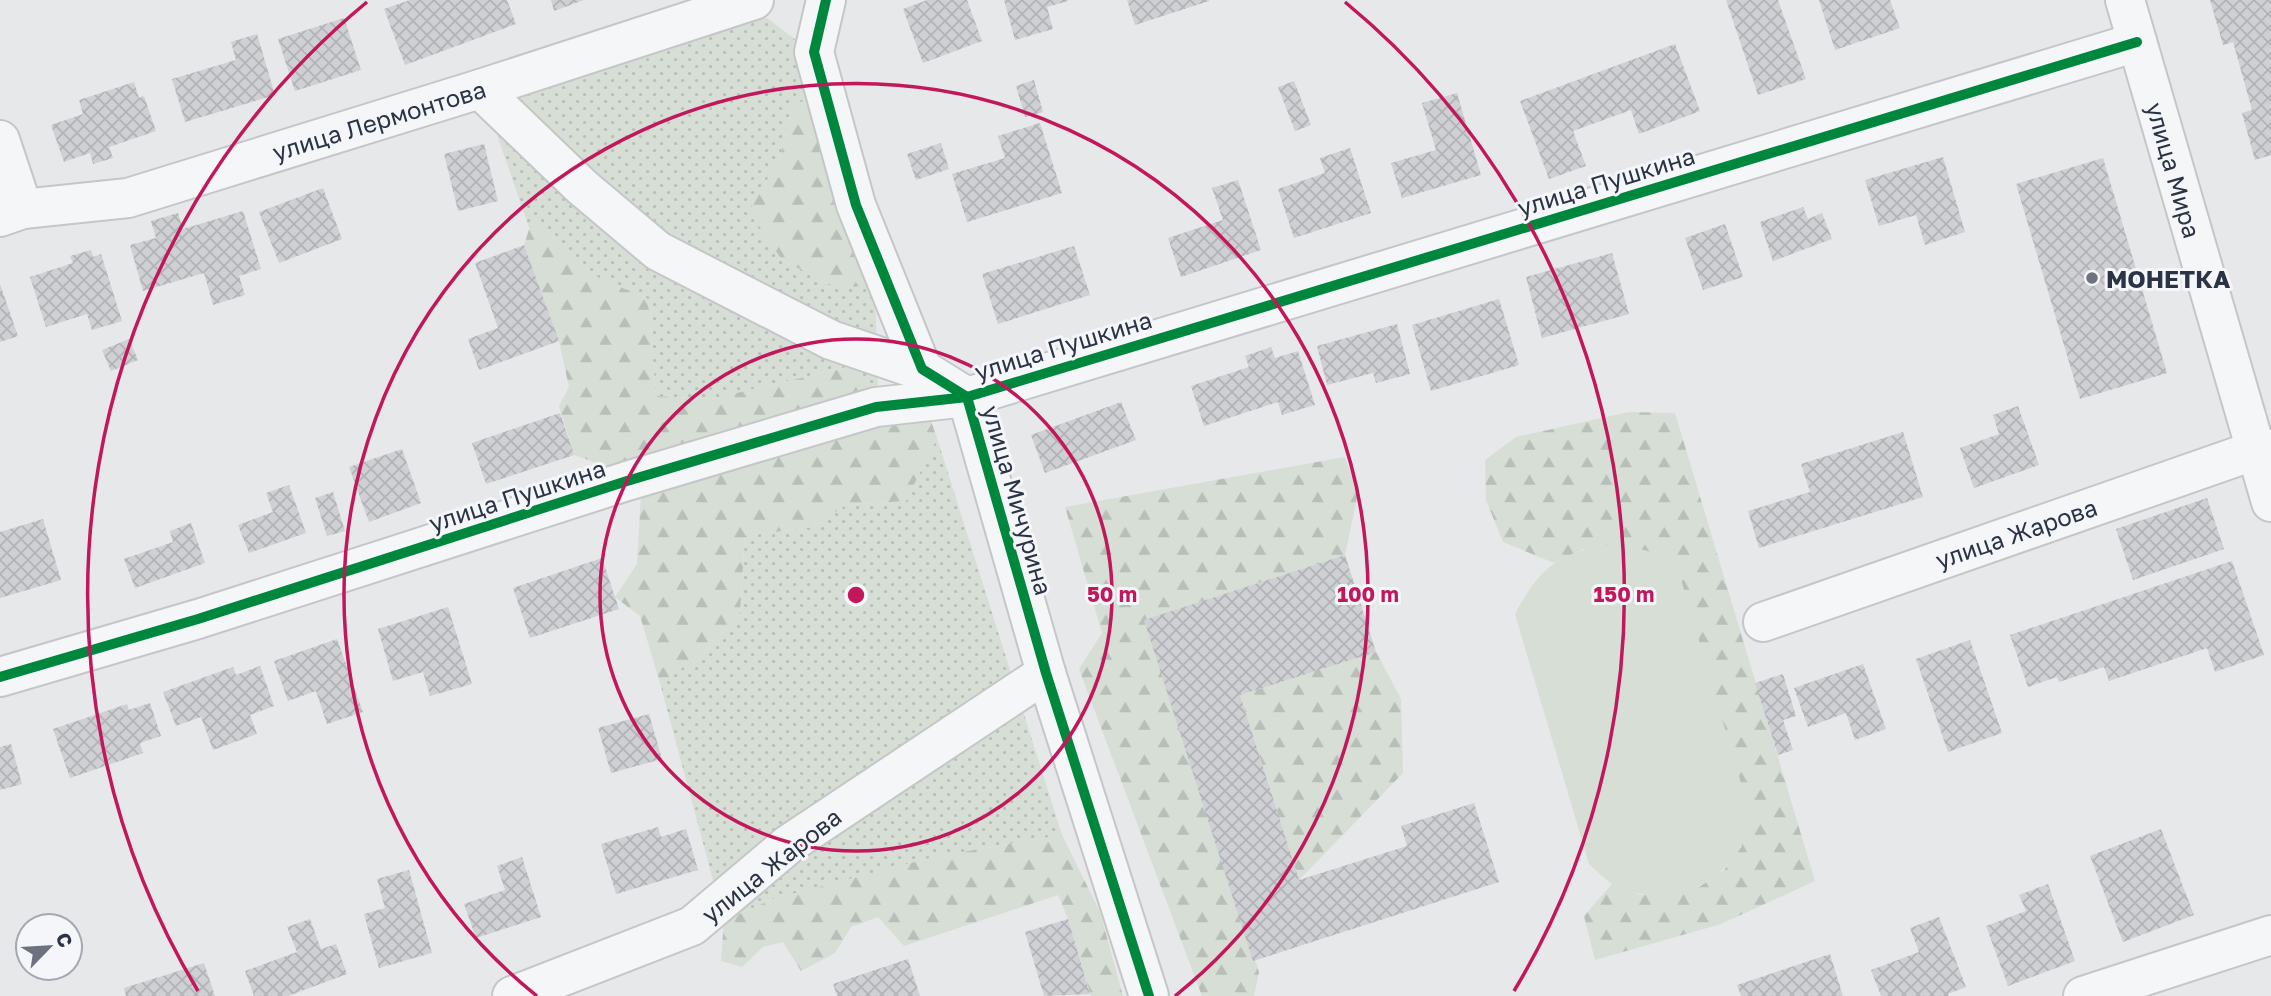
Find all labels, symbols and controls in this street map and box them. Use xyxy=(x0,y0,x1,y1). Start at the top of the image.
street label: улица Лермонтова xyxy=(269,74,489,166)
street label: улица Мира xyxy=(2141,99,2207,241)
street label: улица Пушкина xyxy=(1514,140,1698,222)
place label: МОНЕТКА xyxy=(2106,264,2230,293)
marker: МОНЕТКА xyxy=(2084,270,2100,286)
street label: улица Пушкина xyxy=(971,304,1155,386)
street label: улица Мичурина xyxy=(977,402,1059,598)
street label: улица Пушкина xyxy=(425,453,609,537)
street label: улица Жарова xyxy=(1931,492,2101,574)
text: 50 m xyxy=(1087,581,1137,607)
text: 100 m xyxy=(1337,581,1399,607)
text: 150 m xyxy=(1594,581,1654,607)
centre of rings xyxy=(844,583,868,607)
street label: улица Жарова xyxy=(695,802,847,928)
north arrow xyxy=(14,912,84,982)
text: С xyxy=(52,929,78,951)

